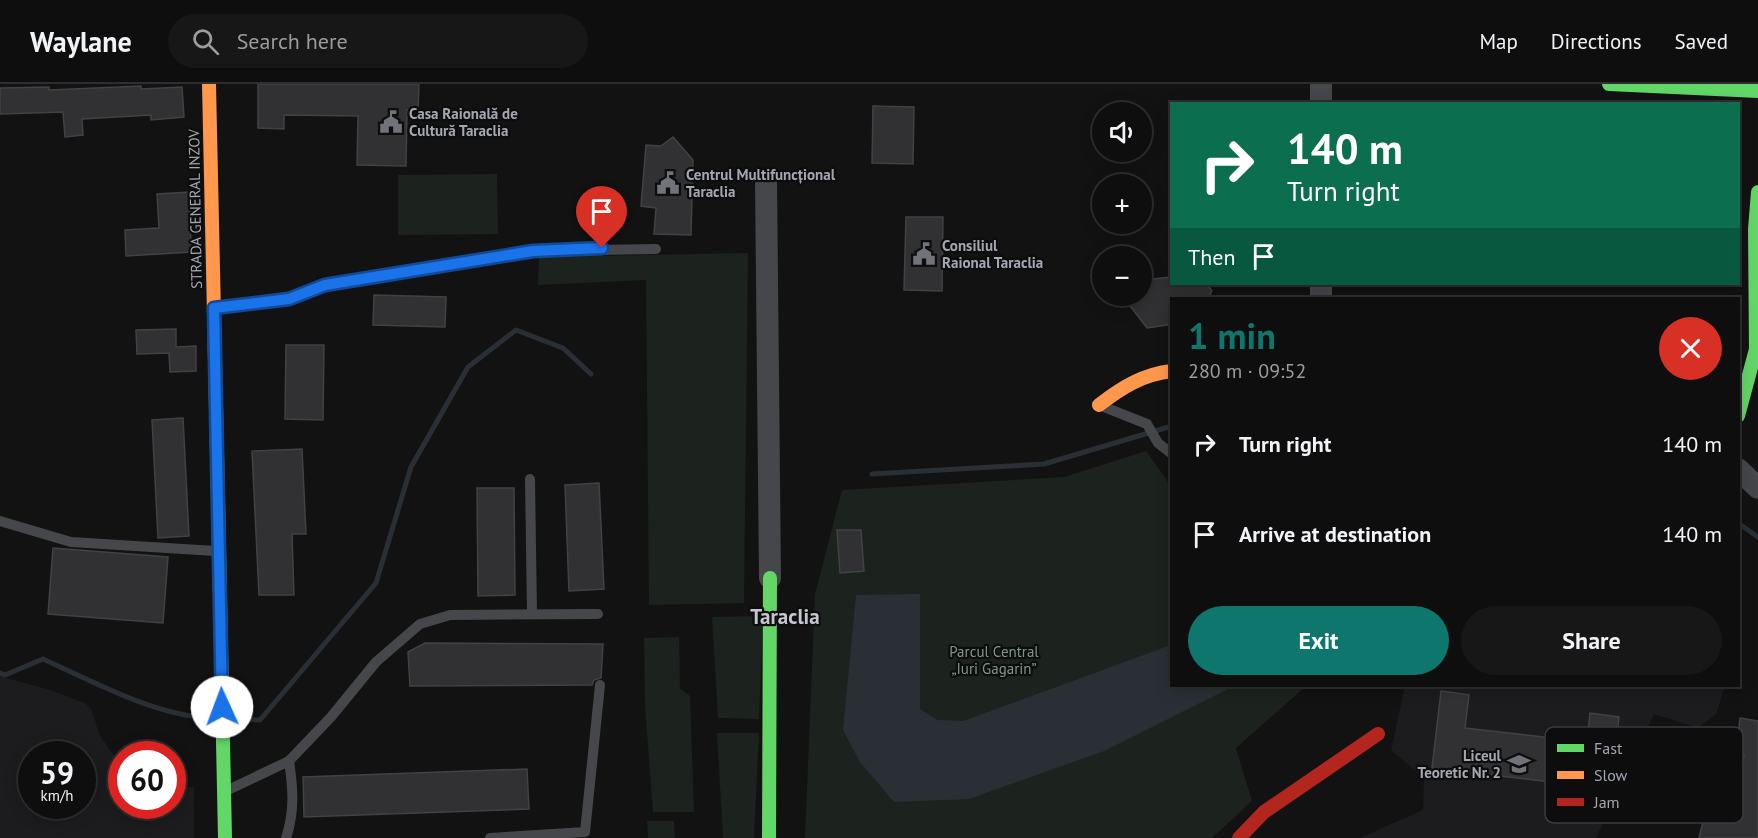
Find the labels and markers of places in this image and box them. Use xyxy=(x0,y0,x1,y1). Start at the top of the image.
place label: Casa Raională de Cultură Taraclia xyxy=(409,104,518,140)
public building icon: Casa Raională de Cultură Taraclia xyxy=(378,109,404,135)
place label: Centrul Multifuncțional Taraclia xyxy=(686,165,836,201)
public building icon: Centrul Multifuncțional Taraclia xyxy=(655,170,681,196)
pin xyxy=(576,186,627,248)
place label: Consiliul Raional Taraclia xyxy=(942,236,1043,272)
public building icon: Consiliul Raional Taraclia xyxy=(911,241,937,267)
place label: Liceul Teoretic Nr. 2 xyxy=(1418,746,1502,782)
school or university icon: Liceul Teoretic Nr. 2 xyxy=(1506,751,1532,777)

